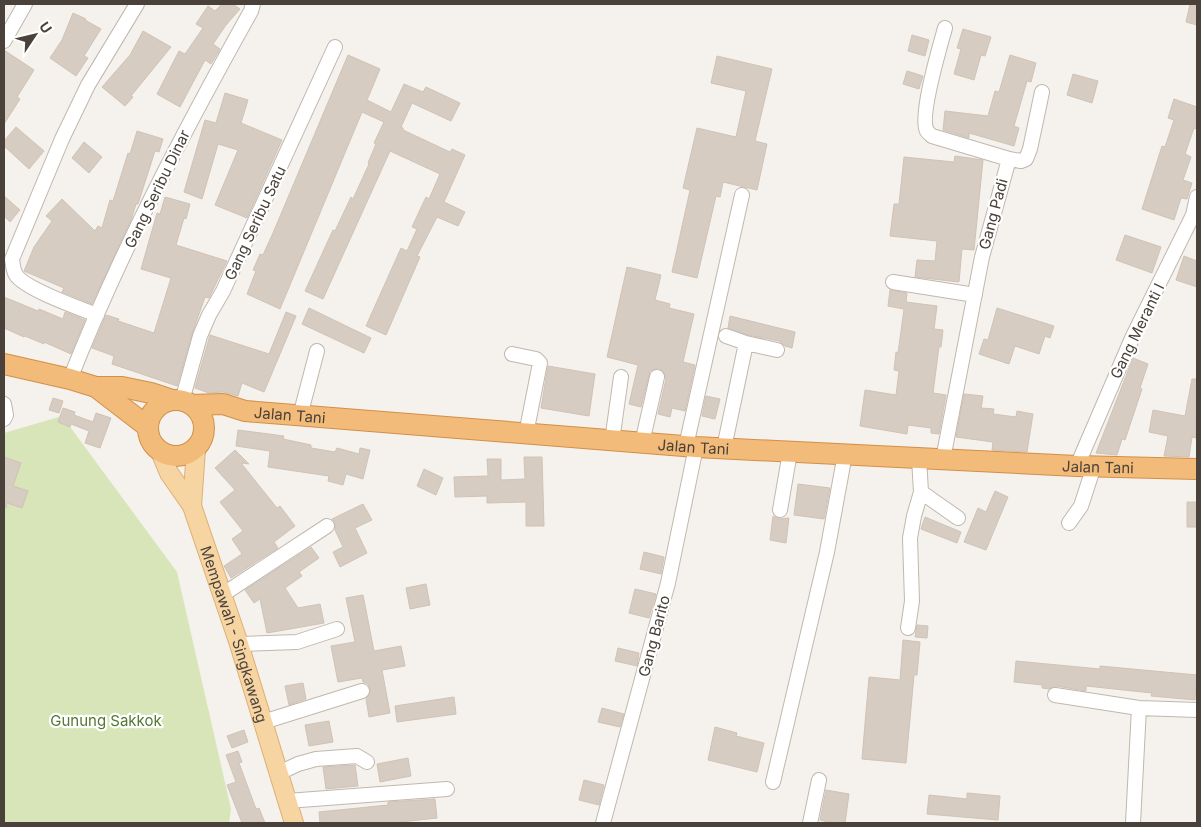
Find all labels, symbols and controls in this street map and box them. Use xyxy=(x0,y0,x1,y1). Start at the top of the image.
north arrow xyxy=(10,10,60,60)
text: U xyxy=(36,18,56,36)
street label: Gang Seribu Dinar xyxy=(120,126,194,251)
street label: Gang Seribu Satu xyxy=(220,163,290,283)
street label: Gang Padi xyxy=(974,176,1012,252)
street label: Gang Meranti I xyxy=(1106,280,1168,382)
street label: Jalan Tani xyxy=(253,402,326,427)
street label: Jalan Tani xyxy=(657,434,730,458)
street label: Jalan Tani xyxy=(1062,456,1134,477)
street label: Mempawah - Singkawang xyxy=(197,543,272,725)
street label: Gang Barito xyxy=(634,593,674,679)
park label: Gunung Sakkok xyxy=(50,711,163,730)

